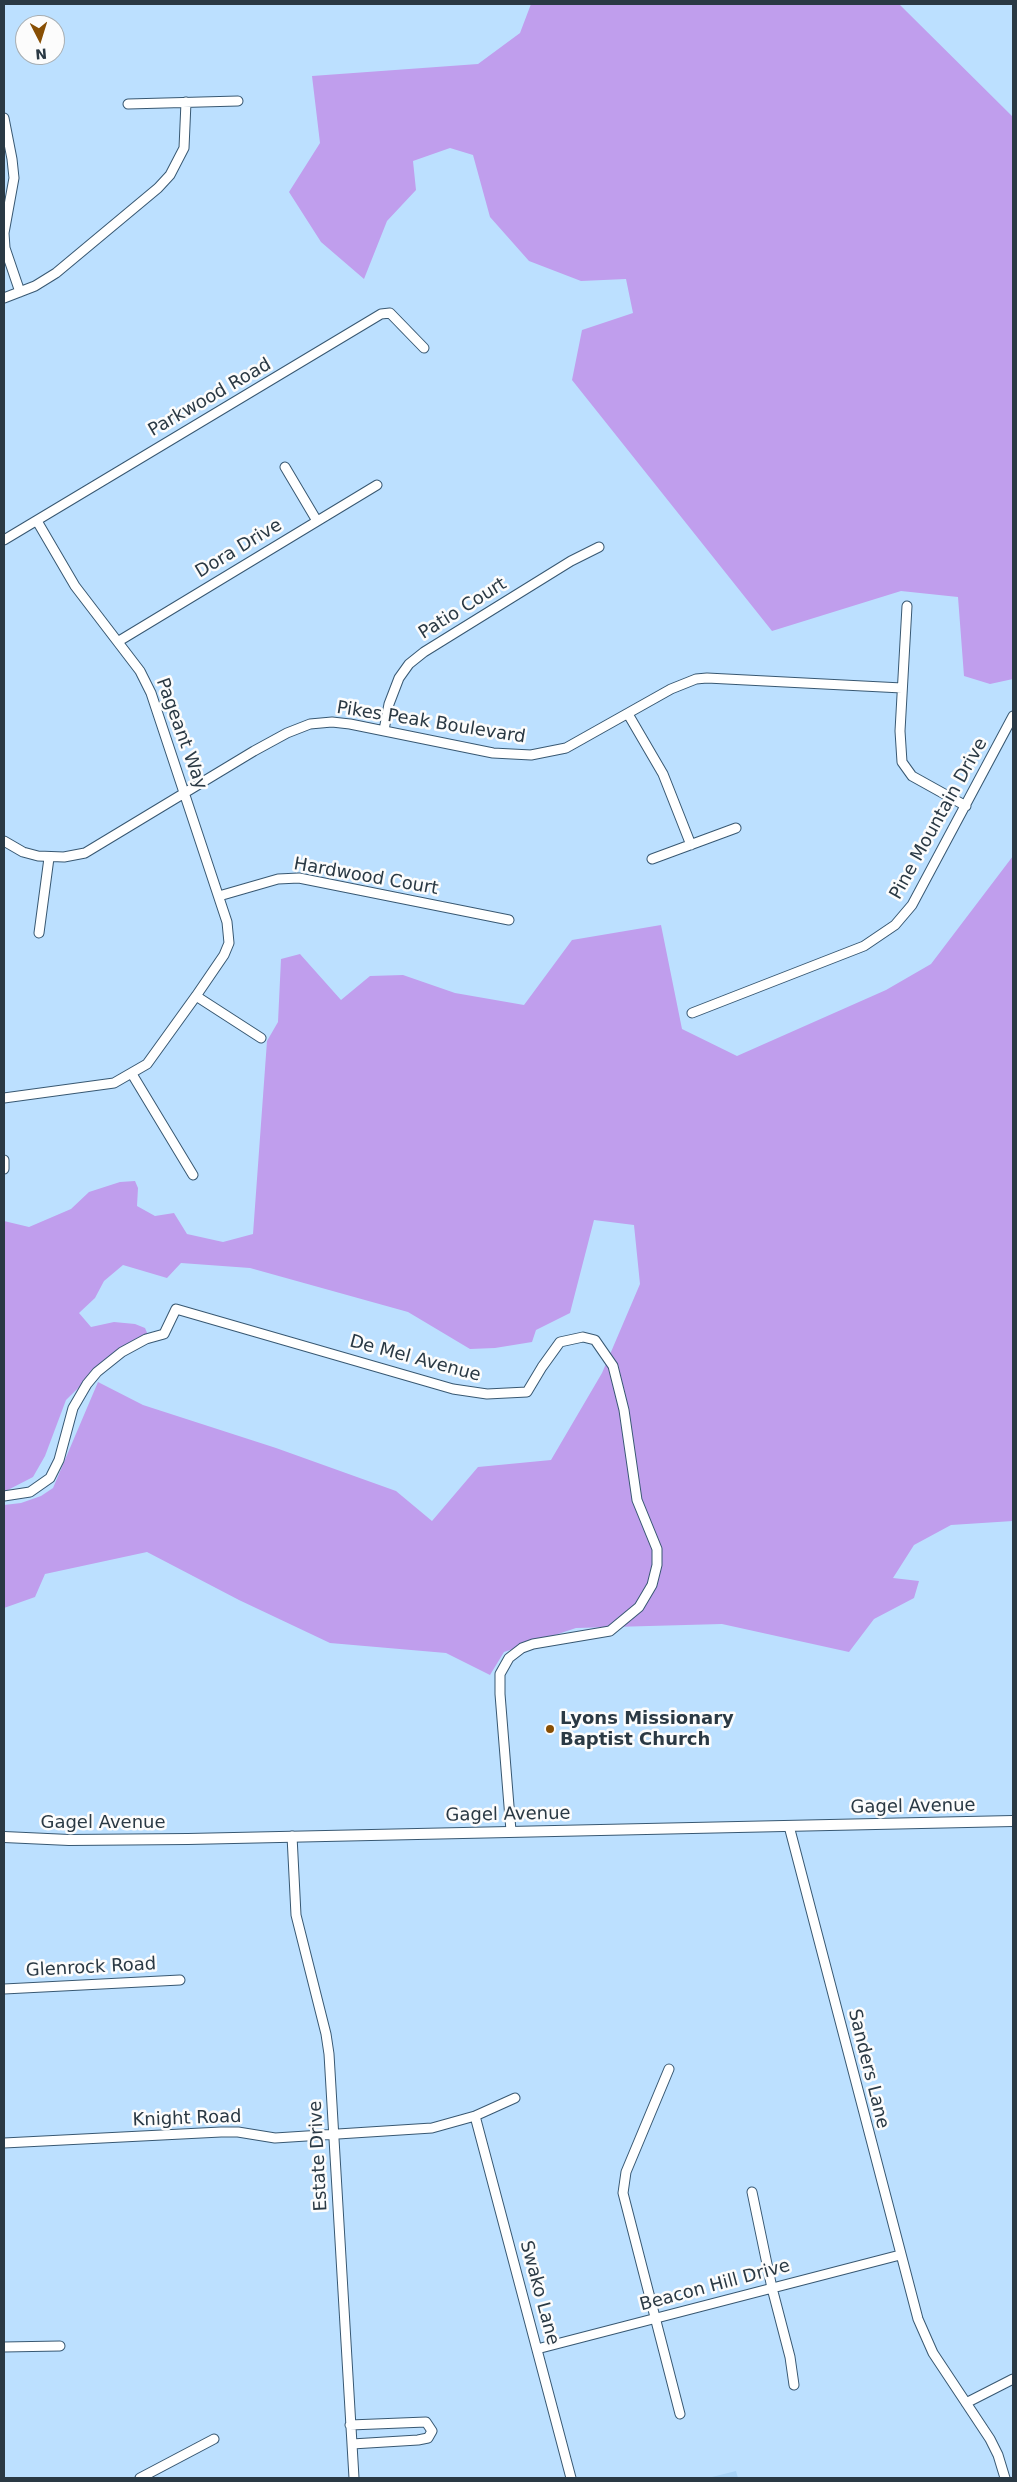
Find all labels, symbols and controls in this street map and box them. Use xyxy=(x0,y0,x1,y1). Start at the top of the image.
north arrow xyxy=(15,15,65,65)
text: N xyxy=(35,45,48,62)
street label: Parkwood Road xyxy=(145,354,275,442)
street label: Dora Drive xyxy=(192,515,286,583)
street label: Patio Court xyxy=(415,574,511,644)
street label: Pageant Way xyxy=(151,675,211,793)
street label: Pikes Peak Boulevard xyxy=(335,697,527,749)
street label: Pine Mountain Drive xyxy=(886,735,992,903)
street label: Hardwood Court xyxy=(292,854,440,900)
street label: De Mel Avenue xyxy=(347,1331,483,1387)
place label: Lyons Missionary Baptist Church xyxy=(560,1708,734,1750)
marker: Lyons Missionary Baptist Church xyxy=(544,1723,556,1735)
street label: Gagel Avenue xyxy=(850,1795,976,1819)
street label: Gagel Avenue xyxy=(445,1803,571,1827)
street label: Gagel Avenue xyxy=(40,1812,166,1834)
street label: Glenrock Road xyxy=(25,1954,157,1982)
street label: Sanders Lane xyxy=(843,2007,893,2131)
street label: Estate Drive xyxy=(305,2100,333,2212)
street label: Knight Road xyxy=(132,2106,242,2132)
street label: Swako Lane xyxy=(515,2238,563,2348)
street label: Beacon Hill Drive xyxy=(637,2256,793,2316)

